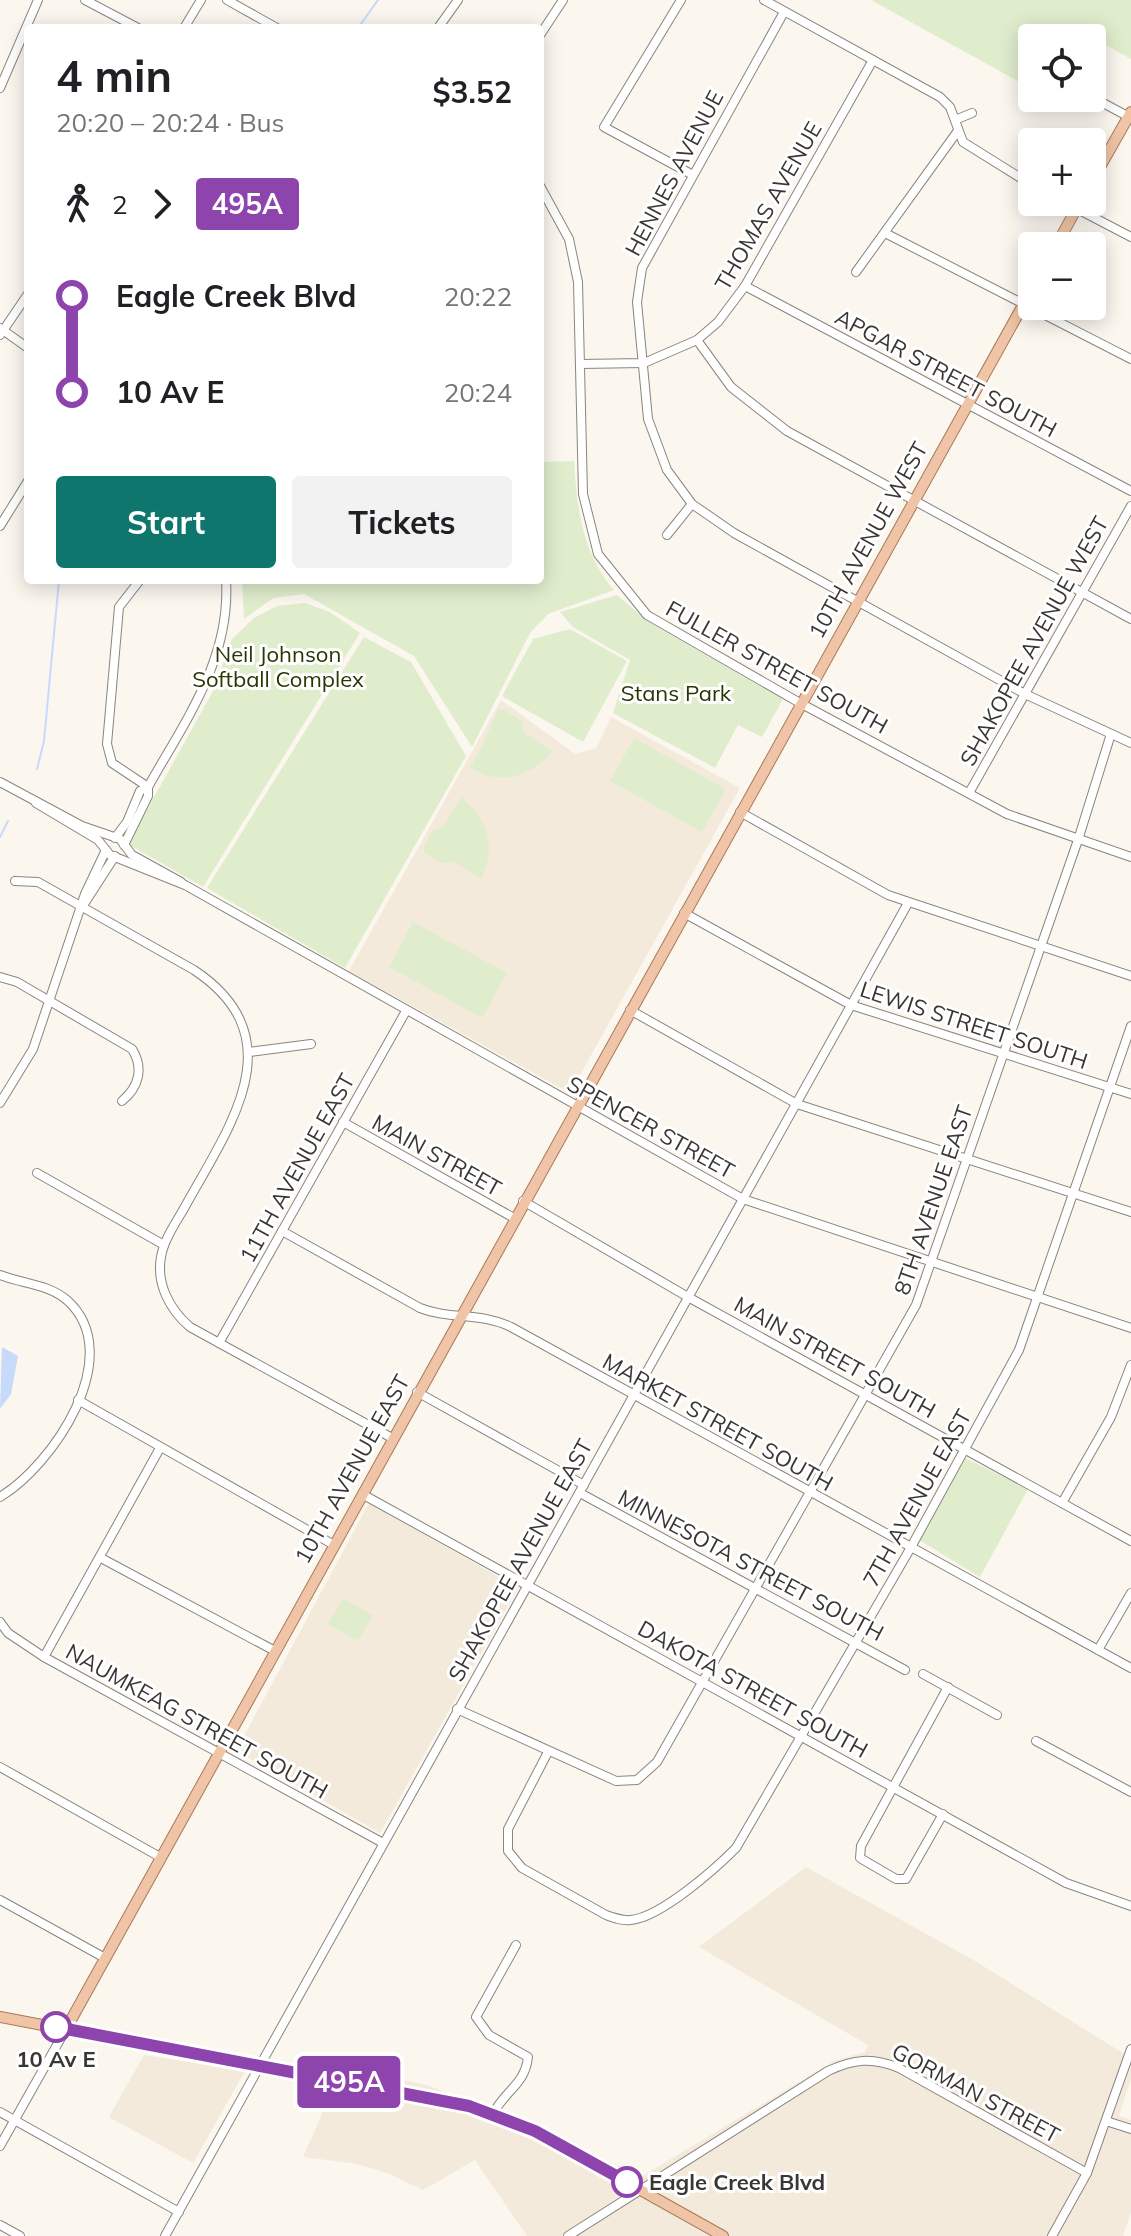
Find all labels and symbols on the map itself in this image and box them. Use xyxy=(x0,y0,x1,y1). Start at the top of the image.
street label: HENNES AVENUE xyxy=(619,85,729,261)
street label: THOMAS AVENUE xyxy=(708,117,828,295)
street label: APGAR STREET SOUTH xyxy=(830,303,1062,443)
street label: 10TH AVENUE WEST xyxy=(802,437,934,643)
street label: SHAKOPEE AVENUE WEST xyxy=(954,511,1114,771)
street label: FULLER STREET SOUTH xyxy=(661,594,893,740)
park label: Neil Johnson Softball Complex xyxy=(192,640,364,693)
park label: Stans Park xyxy=(621,679,732,707)
street label: LEWIS STREET SOUTH xyxy=(857,975,1091,1075)
street label: 11TH AVENUE EAST xyxy=(233,1068,361,1268)
street label: SPENCER STREET xyxy=(562,1069,740,1185)
street label: 8TH AVENUE EAST xyxy=(887,1101,979,1299)
street label: MAIN STREET xyxy=(367,1108,507,1202)
street label: MAIN STREET SOUTH xyxy=(729,1290,941,1424)
street label: MARKET STREET SOUTH xyxy=(598,1347,838,1497)
street label: 10TH AVENUE EAST xyxy=(288,1369,416,1569)
street label: 7TH AVENUE EAST xyxy=(857,1404,977,1592)
street label: SHAKOPEE AVENUE EAST xyxy=(442,1434,598,1686)
street label: MINNESOTA STREET SOUTH xyxy=(613,1483,889,1647)
street label: DAKOTA STREET SOUTH xyxy=(633,1614,873,1764)
street label: NAUMKEAG STREET SOUTH xyxy=(61,1637,333,1805)
marker: 10 Av E xyxy=(41,2012,71,2042)
street label: GORMAN STREET xyxy=(887,2037,1065,2149)
place label: 10 Av E xyxy=(16,2045,96,2073)
line badge: 495A xyxy=(293,2056,405,2108)
marker: Eagle Creek Blvd xyxy=(612,2167,642,2197)
place label: Eagle Creek Blvd xyxy=(649,2168,825,2196)

